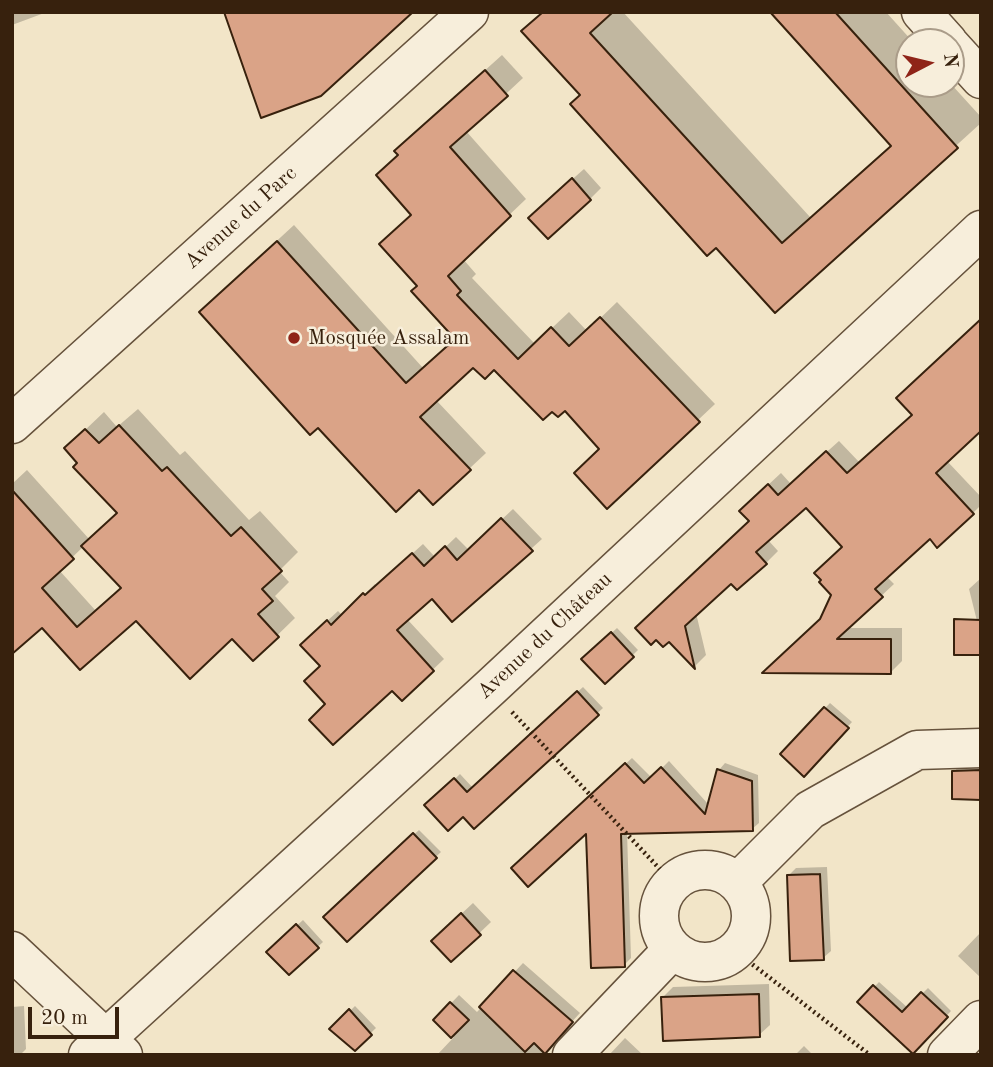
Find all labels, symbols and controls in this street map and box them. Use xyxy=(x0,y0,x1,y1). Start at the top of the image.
north arrow xyxy=(895,28,965,98)
text: N xyxy=(939,52,960,69)
street label: Avenue du Parc xyxy=(180,161,302,275)
place label: Mosquée Assalam xyxy=(308,325,469,351)
marker: Mosquée Assalam xyxy=(286,330,302,346)
street label: Avenue du Château xyxy=(472,567,618,705)
scale bar xyxy=(32,993,122,1038)
text: 20 m xyxy=(41,1008,88,1029)

